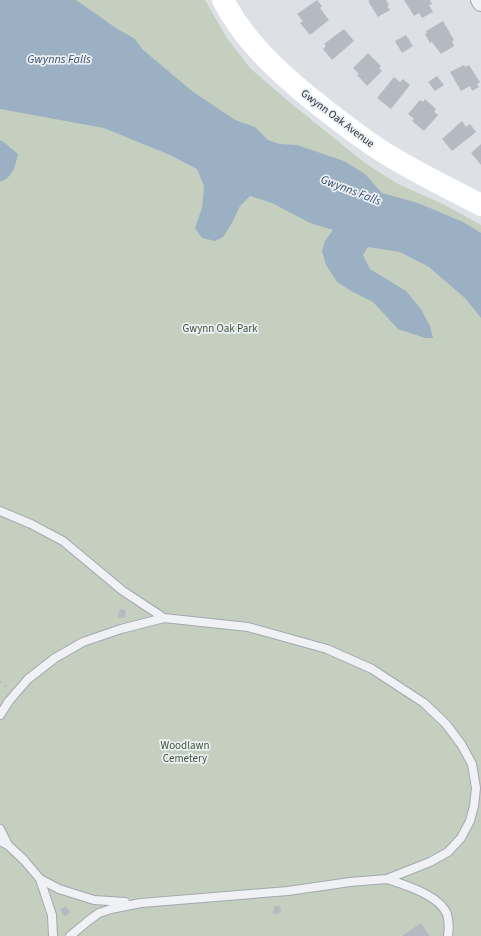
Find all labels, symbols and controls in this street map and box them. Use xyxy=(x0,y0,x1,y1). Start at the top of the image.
water label: Gwynns Falls xyxy=(27,51,91,68)
street label: Gwynn Oak Avenue xyxy=(298,86,378,151)
water label: Gwynns Falls xyxy=(318,171,384,210)
park label: Gwynn Oak Park xyxy=(182,321,258,336)
park label: Woodlawn Cemetery xyxy=(161,738,209,766)

